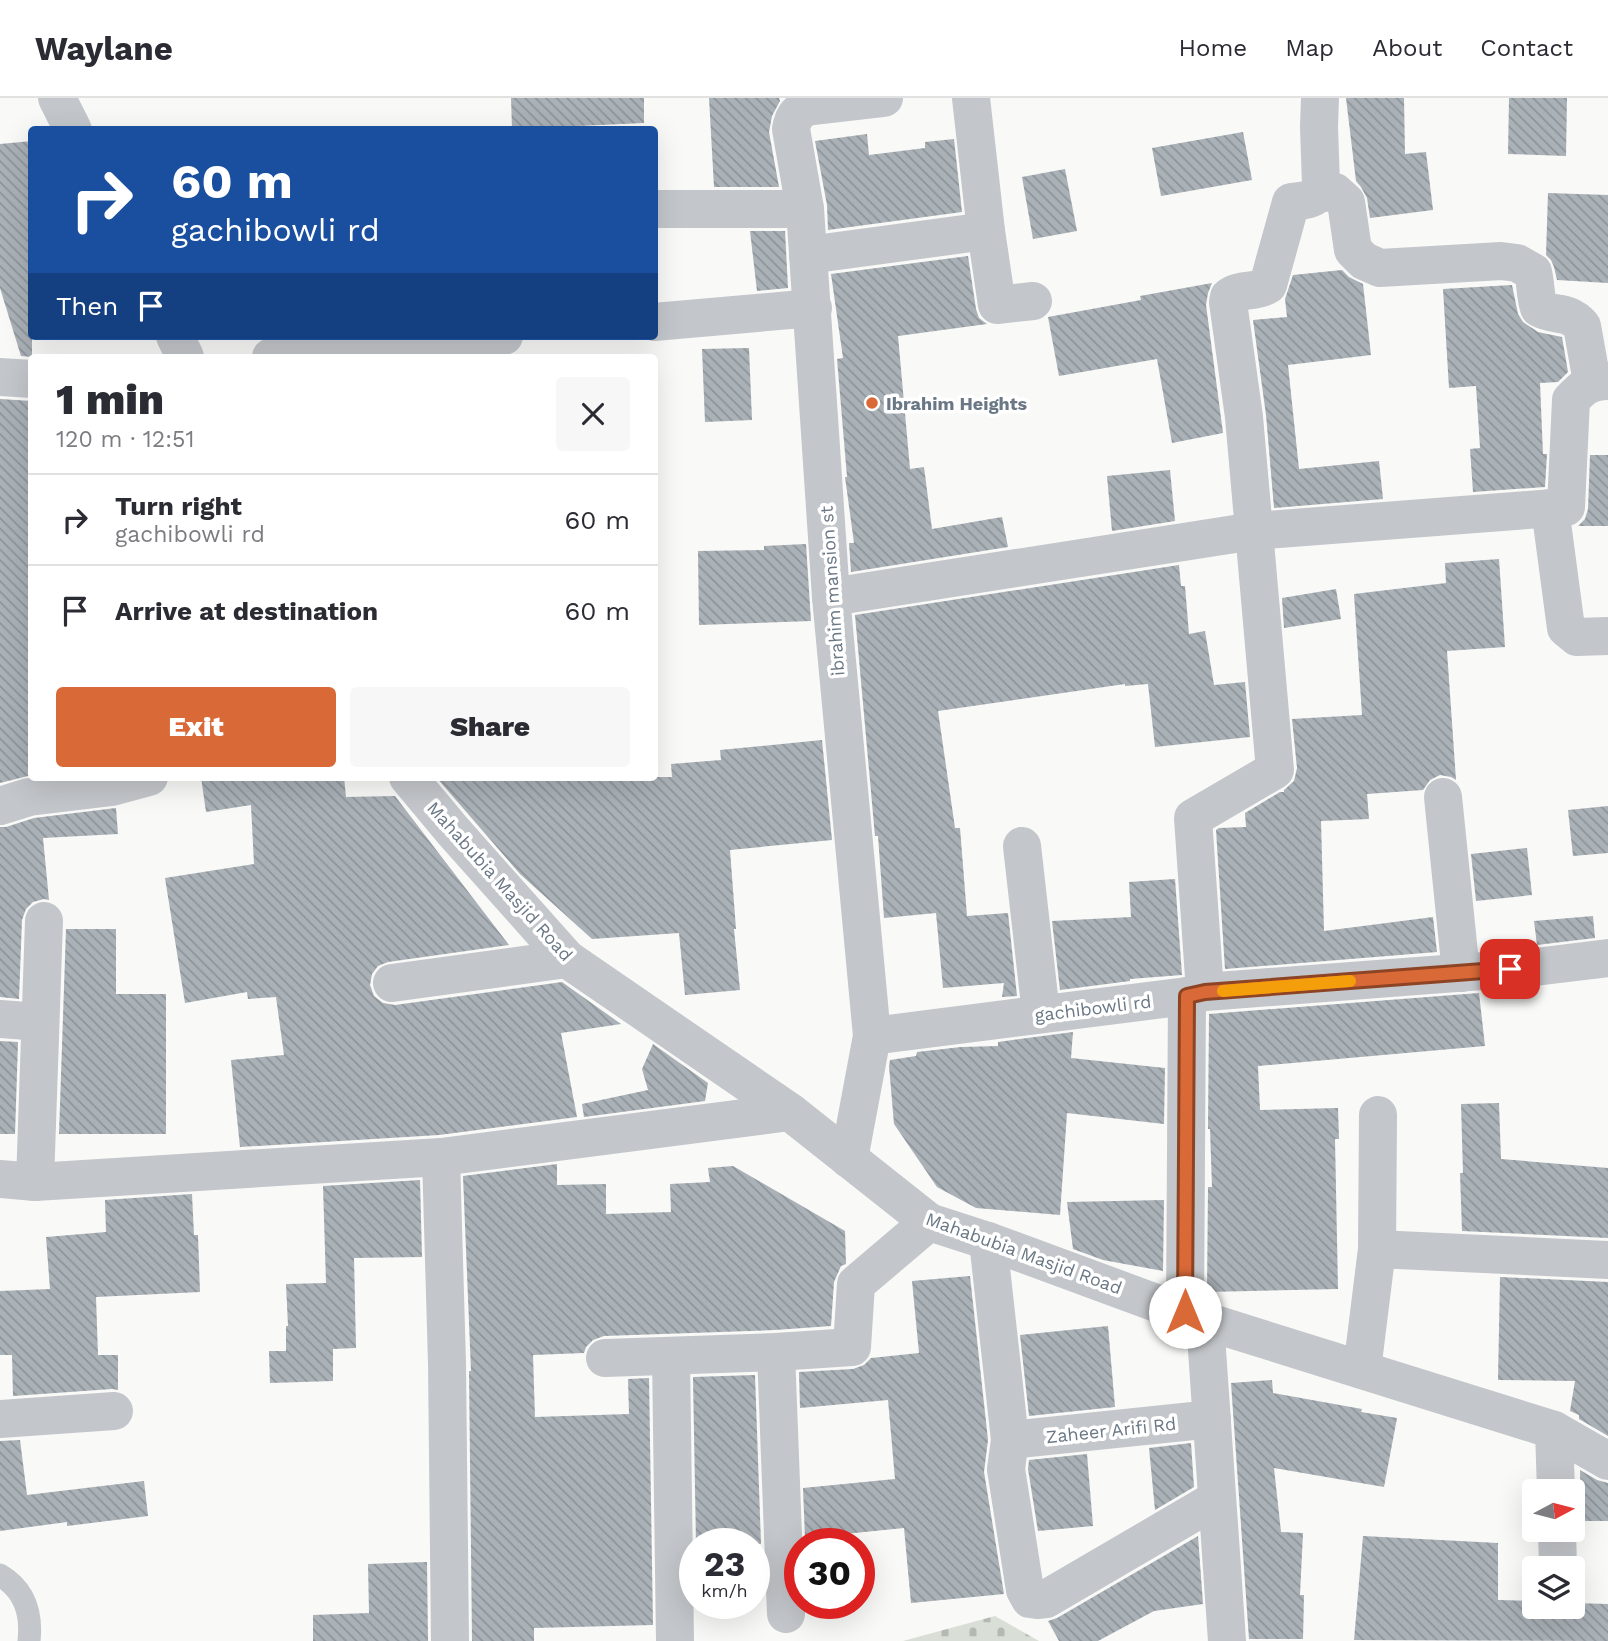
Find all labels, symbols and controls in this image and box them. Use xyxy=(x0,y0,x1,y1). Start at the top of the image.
text: Waylane xyxy=(35,29,173,68)
text: Home xyxy=(1179,34,1247,62)
text: Map xyxy=(1285,34,1334,62)
text: About xyxy=(1372,34,1442,62)
text: Contact xyxy=(1480,34,1573,62)
text: 60 m xyxy=(171,152,293,210)
icon: right xyxy=(56,154,147,245)
text: gachibowli rd xyxy=(171,211,380,249)
icon: arrive xyxy=(132,287,170,325)
text: Then xyxy=(56,291,118,321)
text: 1 min xyxy=(56,375,164,424)
button: close xyxy=(556,377,630,451)
place label: Ibrahim Heights xyxy=(886,393,1028,414)
marker: Ibrahim Heights xyxy=(864,395,880,411)
text: 120 m · 12:51 xyxy=(56,426,194,453)
text: Turn right xyxy=(115,491,242,521)
icon: right xyxy=(56,501,94,539)
text: 60 m xyxy=(564,505,630,535)
street label: ibrahim mansion st xyxy=(816,505,848,677)
text: gachibowli rd xyxy=(115,521,265,548)
icon: arrive xyxy=(56,592,94,630)
text: Arrive at destination xyxy=(115,596,378,626)
text: 60 m xyxy=(564,596,630,626)
button: Exit xyxy=(56,687,336,767)
button: Share xyxy=(350,687,630,767)
street label: Mahabubia Masjid Road xyxy=(423,797,577,965)
pin xyxy=(1480,939,1540,999)
icon: arrive xyxy=(1491,950,1529,988)
street label: gachibowli rd xyxy=(1033,990,1153,1026)
street label: Mahabubia Masjid Road xyxy=(923,1208,1125,1298)
position arrow xyxy=(1148,1275,1222,1349)
street label: Zaheer Arifi Rd xyxy=(1045,1413,1177,1447)
north arrow xyxy=(1522,1479,1586,1542)
map controls xyxy=(1522,1479,1585,1619)
speed limit sign: 30 xyxy=(784,1528,875,1619)
text: 23 xyxy=(704,1543,745,1585)
button: layers xyxy=(1522,1556,1585,1619)
text: km/h xyxy=(701,1580,748,1601)

